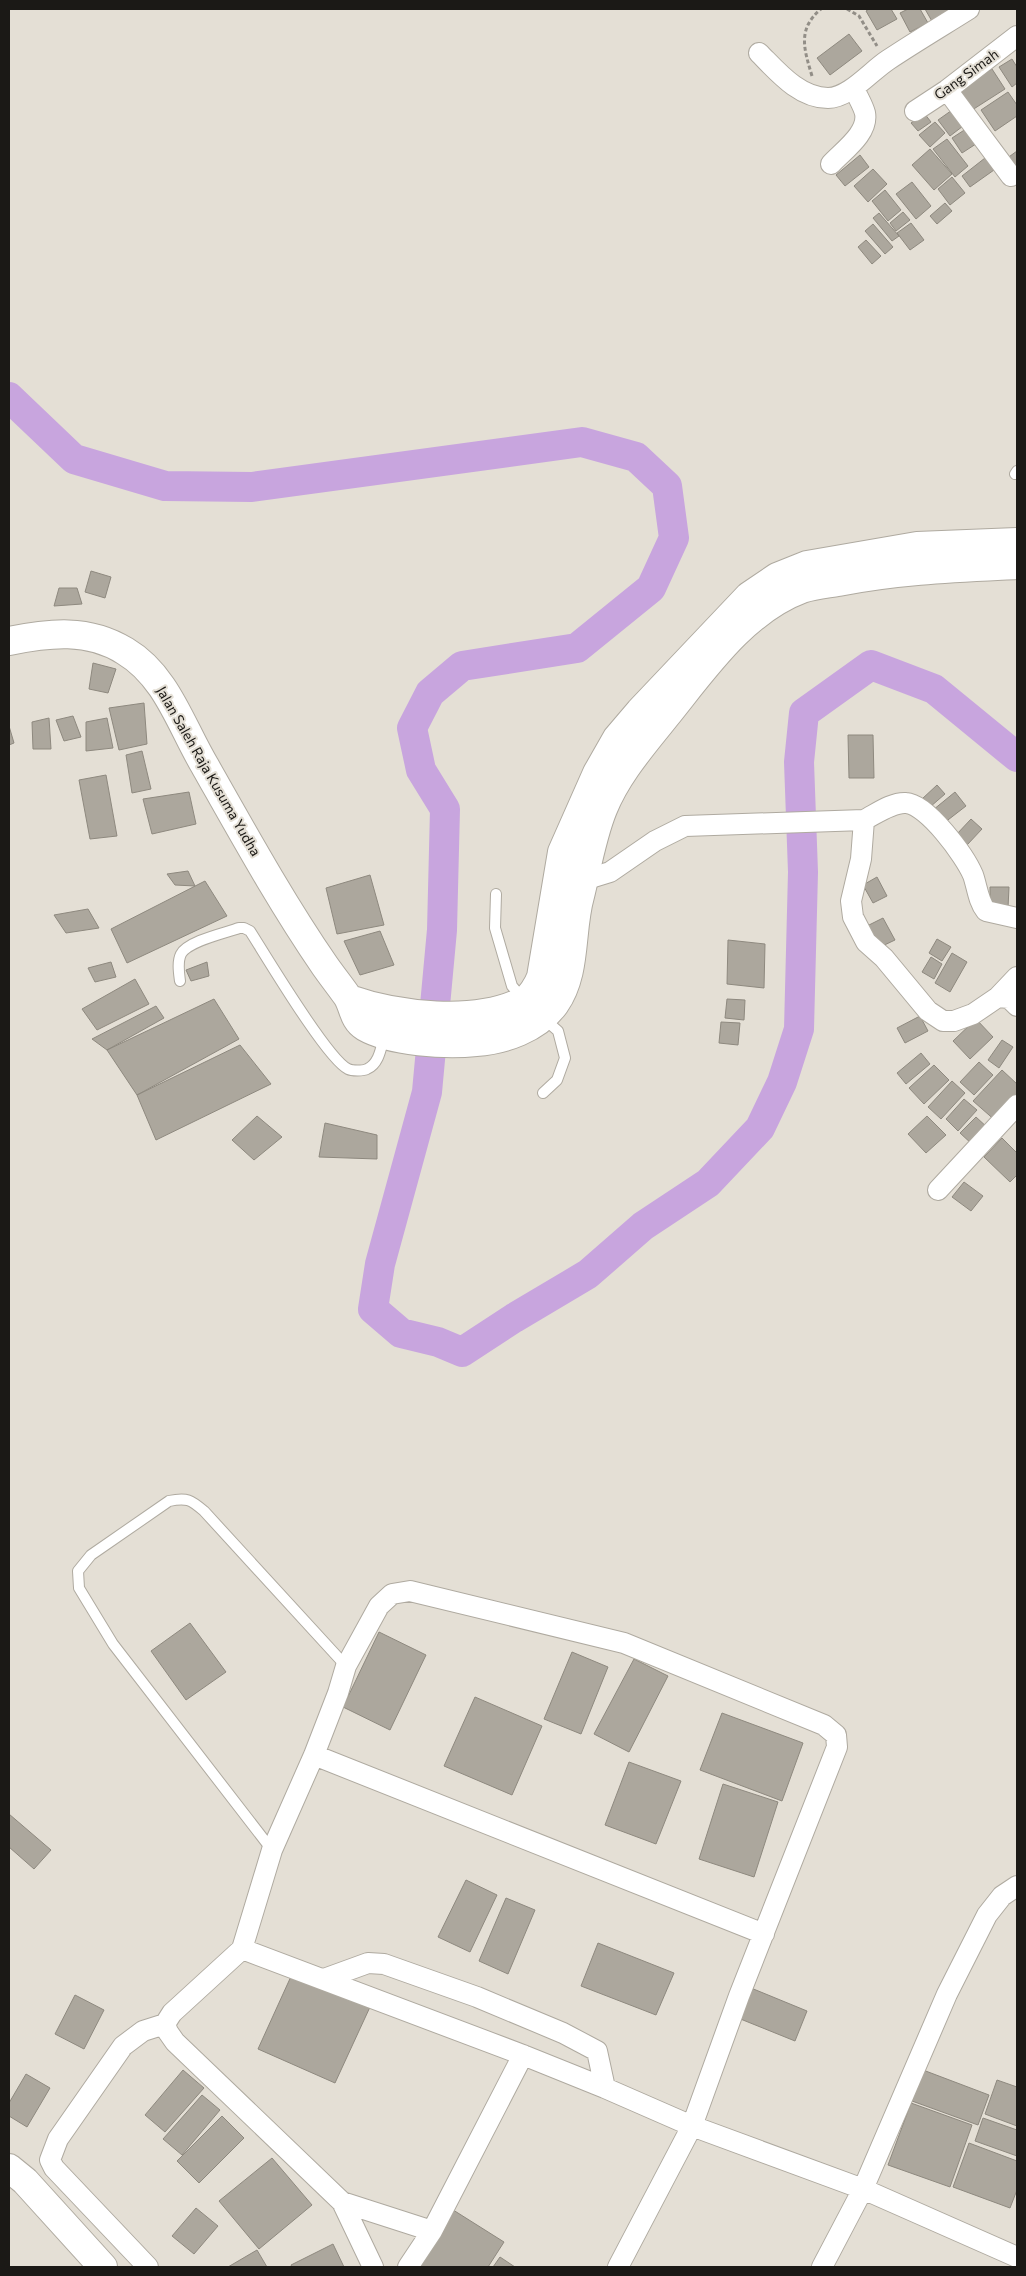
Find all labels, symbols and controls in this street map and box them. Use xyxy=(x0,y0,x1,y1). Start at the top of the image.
street label: Gang Simah xyxy=(931,45,1001,103)
street label: Jalan Saleh Raja Kusuma Yudha xyxy=(153,683,265,859)

